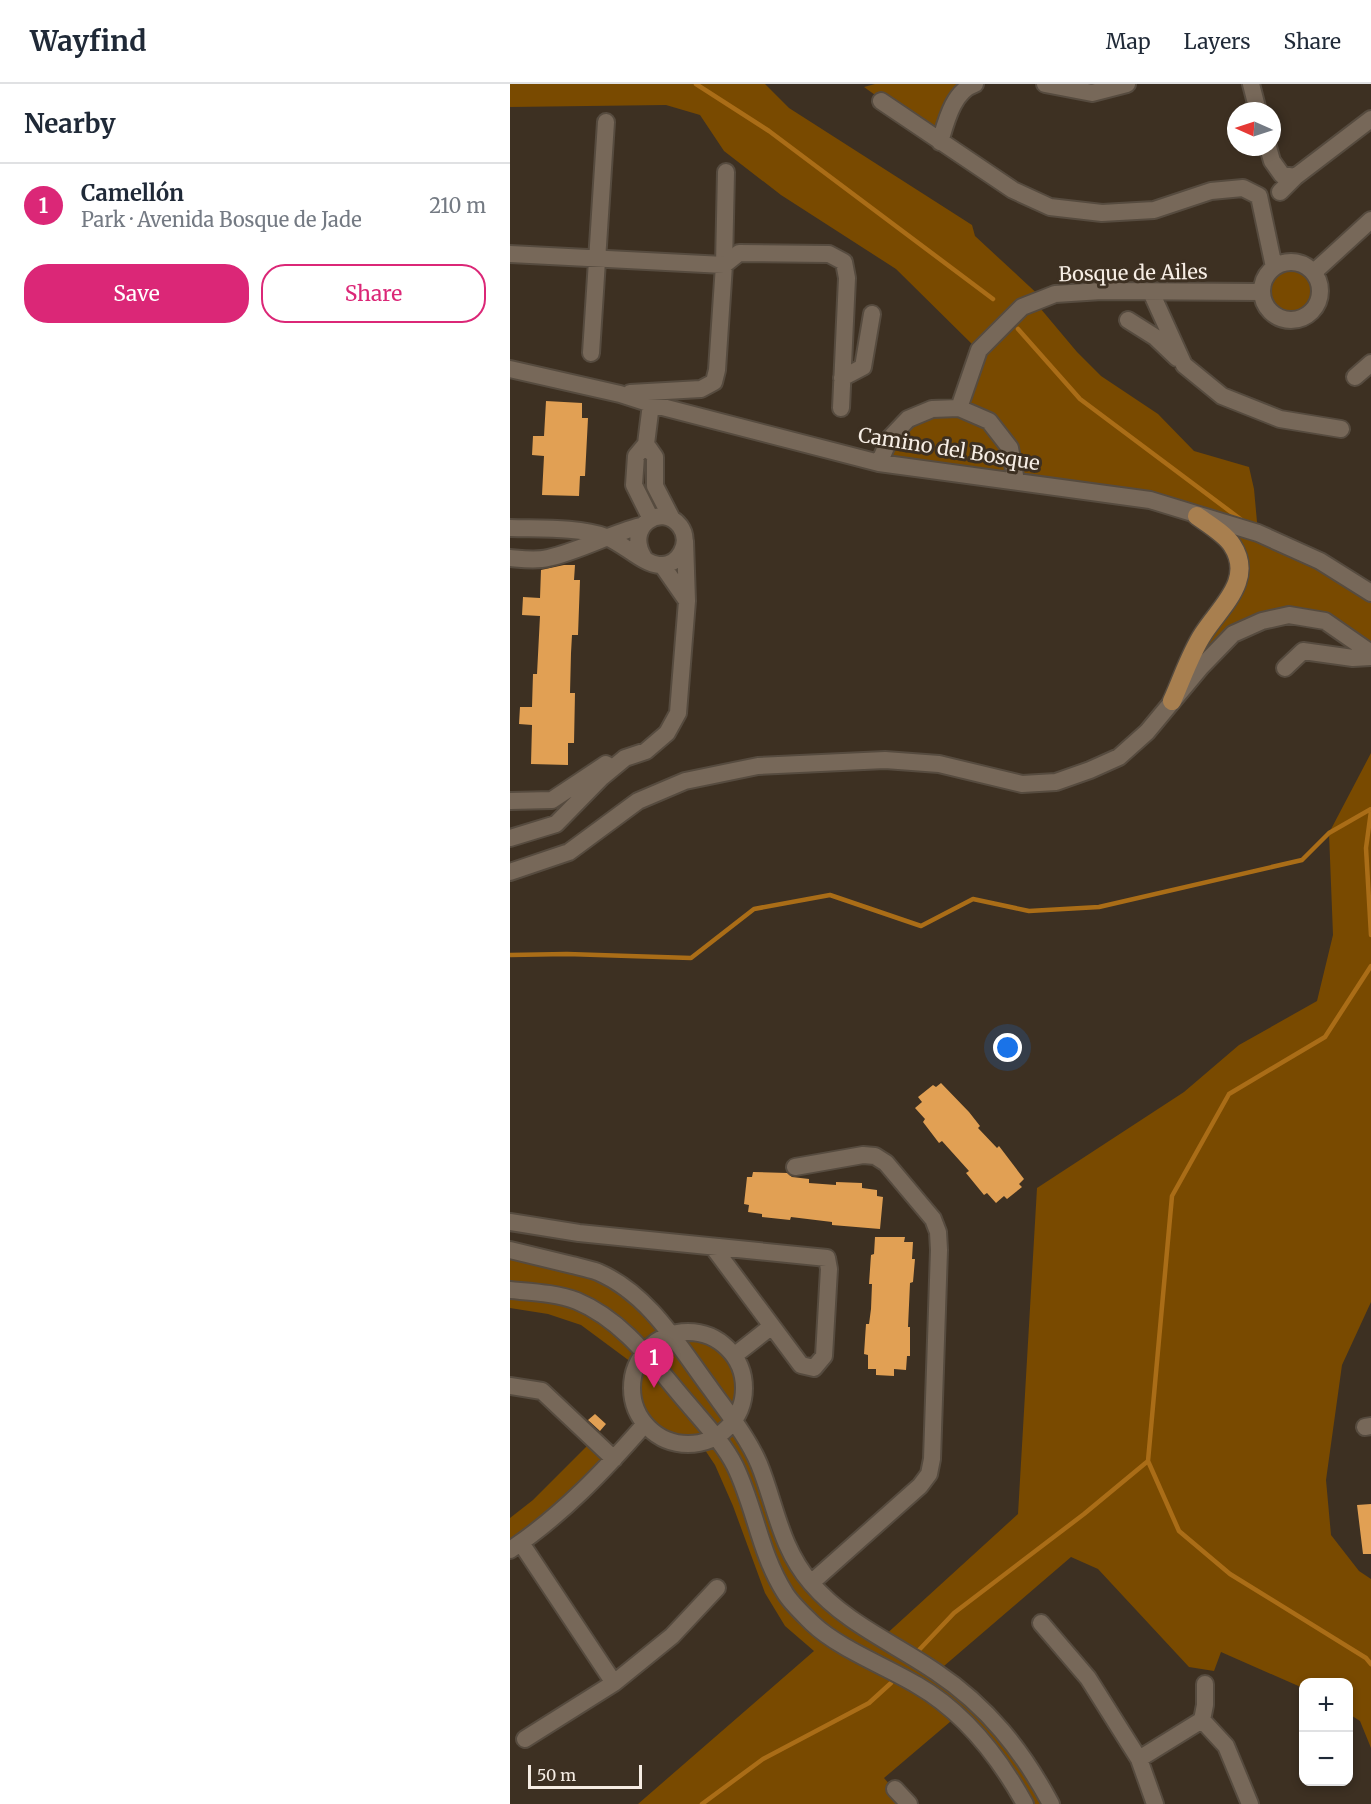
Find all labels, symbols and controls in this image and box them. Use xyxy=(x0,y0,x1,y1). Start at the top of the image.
text: Wayfind xyxy=(30,23,146,59)
text: Map xyxy=(1106,28,1151,55)
text: Layers xyxy=(1184,28,1251,55)
text: Share xyxy=(1284,28,1341,55)
north arrow xyxy=(1227,102,1281,156)
text: Nearby xyxy=(24,107,116,140)
text: Camellón xyxy=(81,179,184,207)
text: 1 xyxy=(39,193,48,218)
text: 210 m xyxy=(429,193,486,218)
text: Park · Avenida Bosque de Jade xyxy=(81,207,362,232)
street label: Bosque de Ailes xyxy=(1058,259,1208,286)
button: Save xyxy=(24,264,249,323)
button: Share xyxy=(261,264,486,323)
street label: Camino del Bosque xyxy=(856,422,1042,475)
your location xyxy=(993,1033,1022,1062)
pin: 1 xyxy=(634,1338,674,1388)
map controls xyxy=(1299,1678,1353,1786)
button: + xyxy=(1299,1678,1353,1732)
button: − xyxy=(1299,1732,1353,1786)
scale bar xyxy=(528,1762,642,1790)
text: 50 m xyxy=(537,1765,576,1785)

